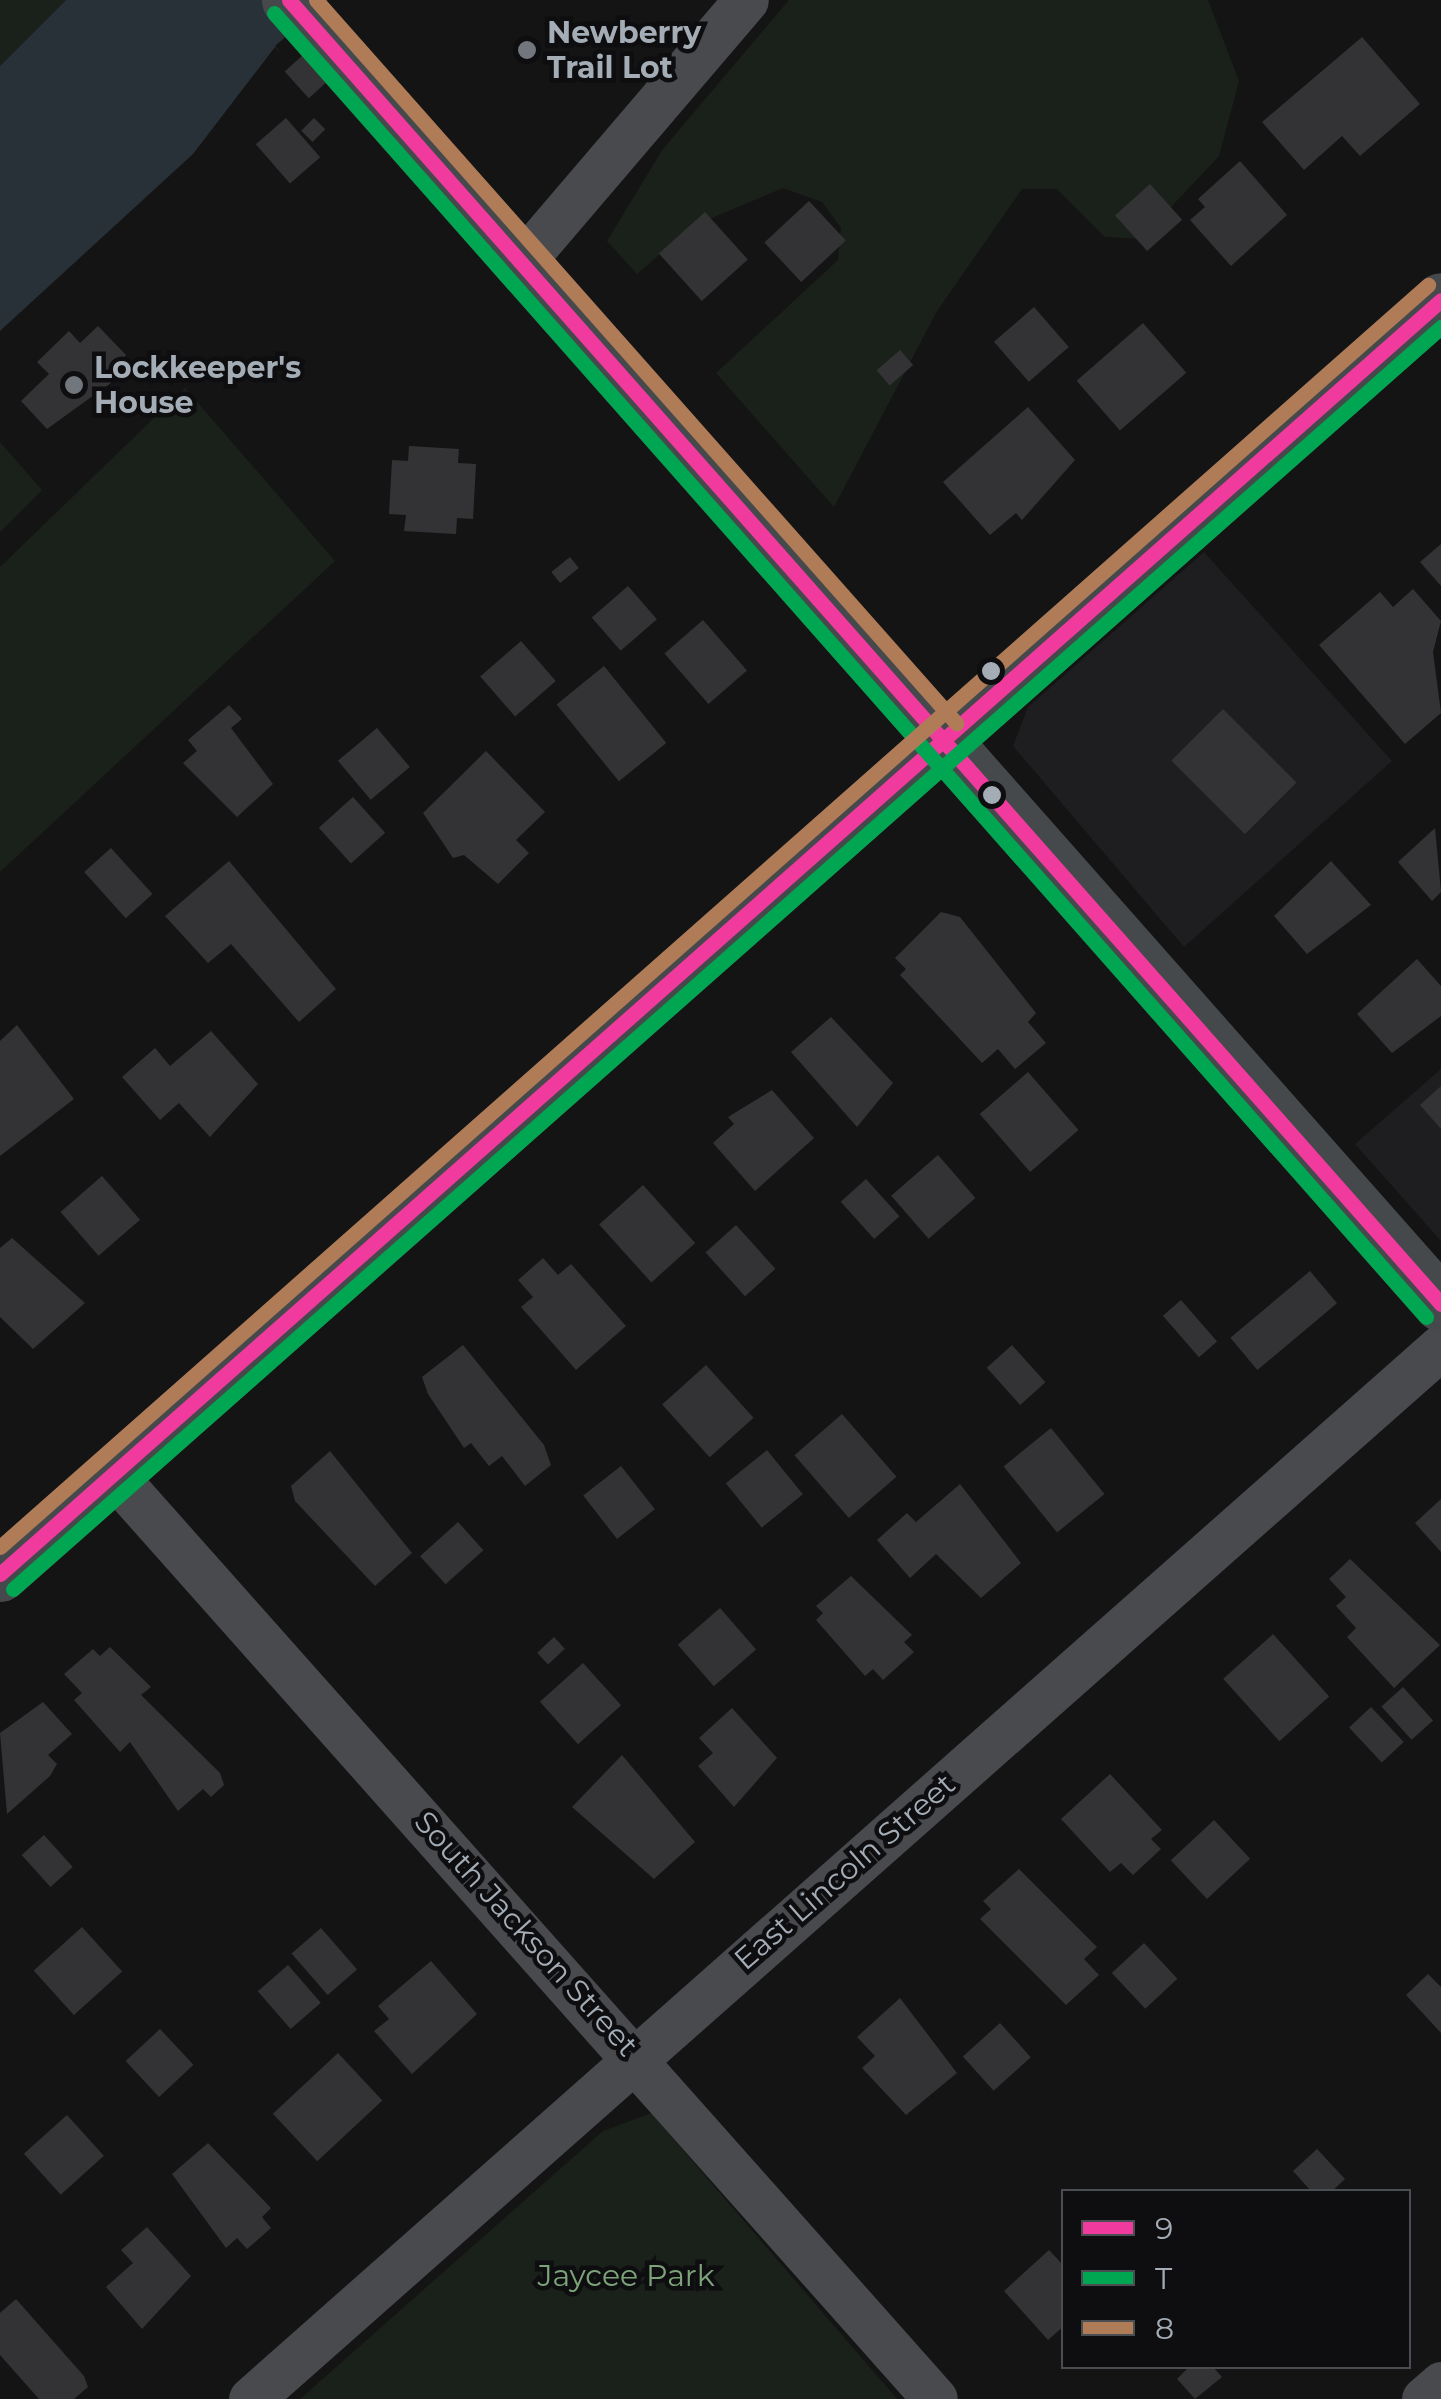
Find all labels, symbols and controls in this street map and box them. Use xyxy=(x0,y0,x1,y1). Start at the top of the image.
place label: Newberry Trail Lot xyxy=(547,15,701,86)
marker: Newberry Trail Lot xyxy=(516,39,538,61)
place label: Lockkeeper's House xyxy=(94,350,301,420)
marker: Lockkeeper's House xyxy=(63,374,85,396)
unlabelled marker xyxy=(981,661,1001,681)
unlabelled marker xyxy=(982,785,1002,805)
street label: East Lincoln Street xyxy=(727,1766,963,1978)
street label: South Jackson Street xyxy=(407,1804,645,2064)
legend xyxy=(1061,2189,1411,2369)
text: 9 xyxy=(1155,2210,1173,2247)
park label: Jaycee Park xyxy=(537,2258,715,2294)
text: T xyxy=(1155,2260,1172,2297)
text: 8 xyxy=(1155,2310,1174,2347)

